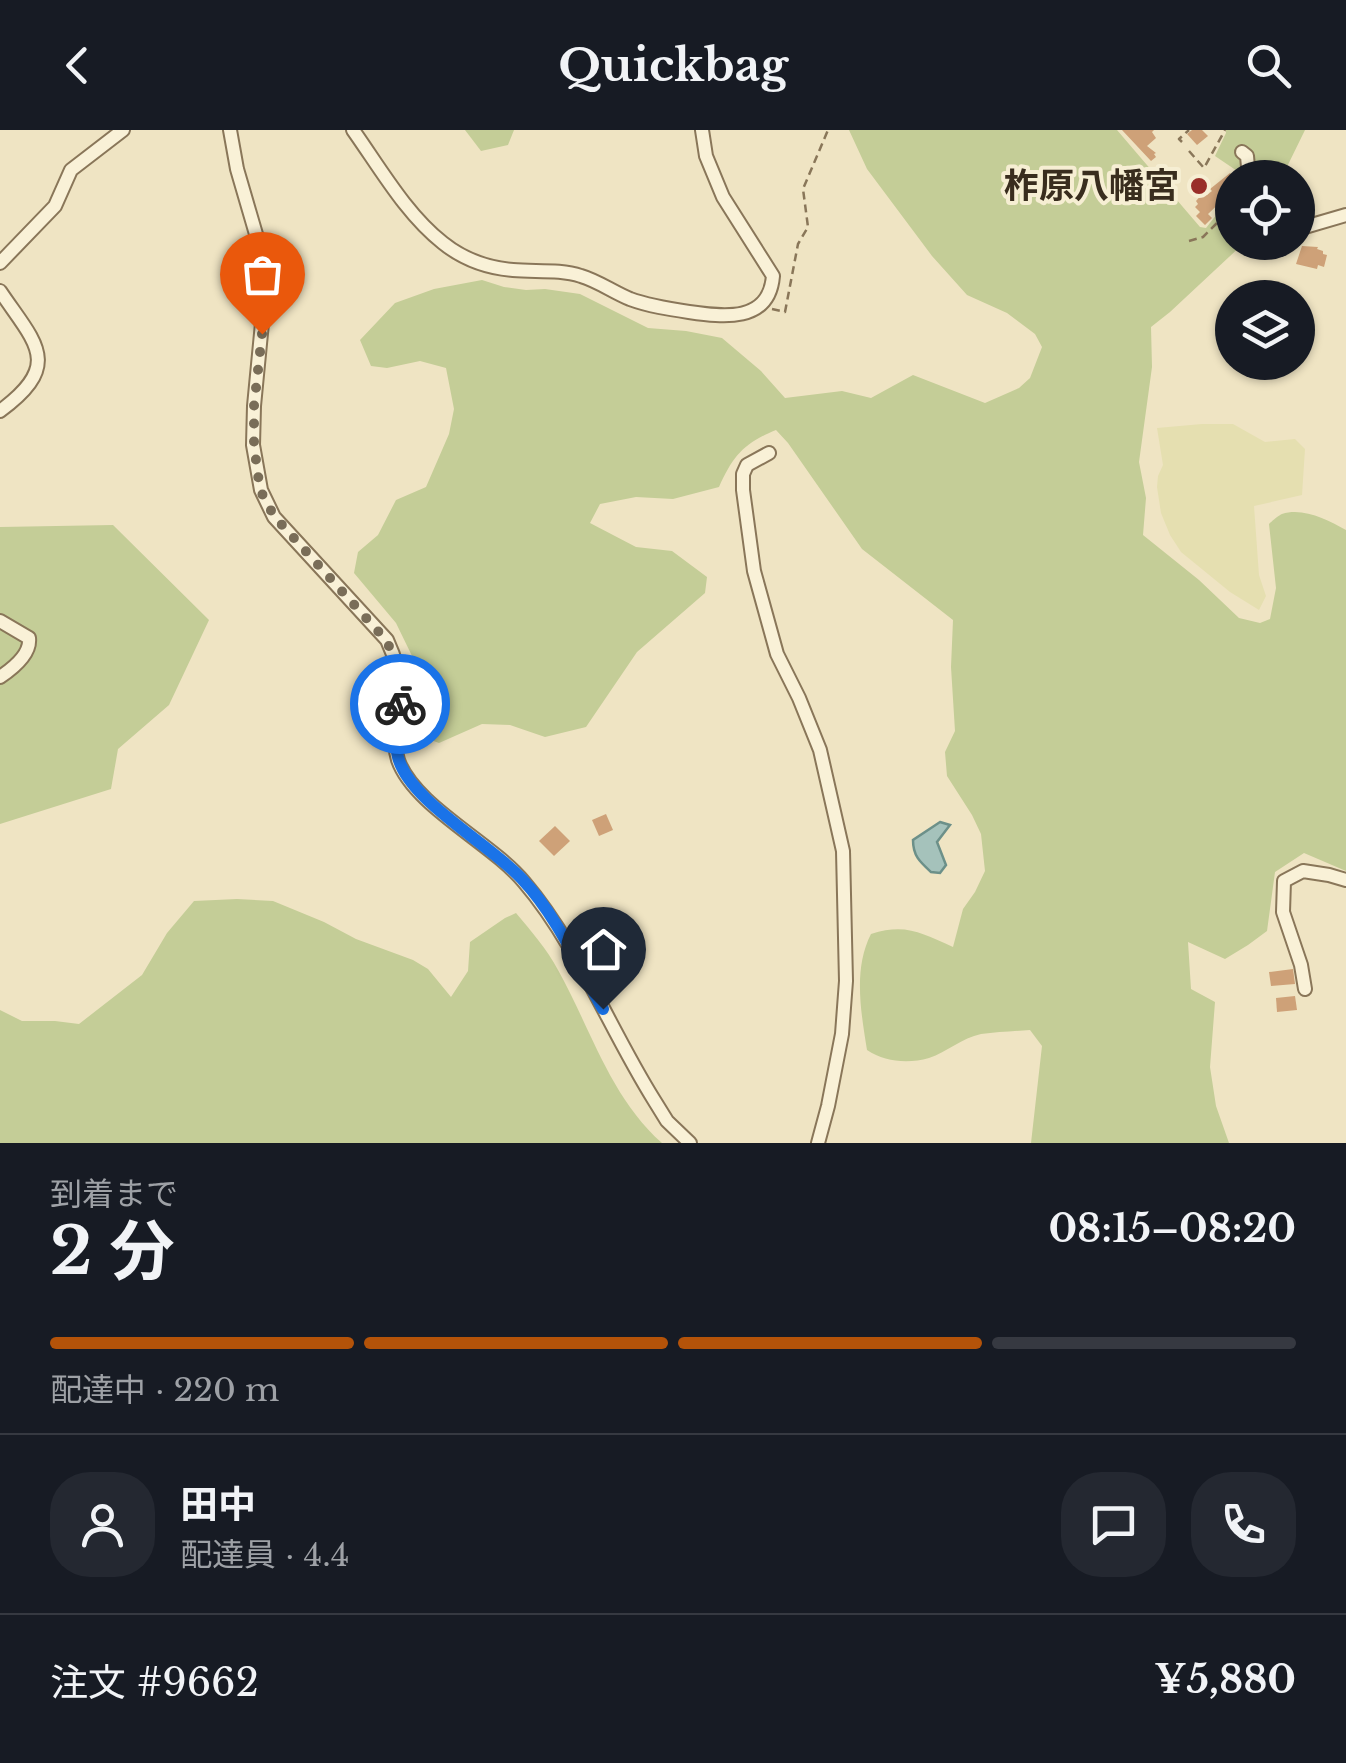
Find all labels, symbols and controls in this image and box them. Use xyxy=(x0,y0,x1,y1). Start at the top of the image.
text: Quickbag xyxy=(558,37,788,93)
icon: back xyxy=(50,38,105,93)
icon: search xyxy=(1241,38,1296,93)
map controls xyxy=(1215,160,1315,380)
button: locate xyxy=(1215,160,1315,260)
place label: 柞原八幡宮 xyxy=(1004,164,1179,207)
marker: 柞原八幡宮 xyxy=(1188,175,1210,197)
pin xyxy=(220,232,305,335)
icon: bag xyxy=(235,247,290,302)
button: layers xyxy=(1215,280,1315,380)
courier xyxy=(350,654,450,754)
icon: bike xyxy=(373,677,428,732)
pin xyxy=(561,907,646,1010)
icon: home xyxy=(576,922,631,977)
text: 到着まで xyxy=(50,1174,178,1214)
text: 08:15–08:20 xyxy=(1048,1205,1296,1252)
text: 2 分 xyxy=(50,1211,175,1292)
text: 配達中 · 220 m xyxy=(50,1370,279,1410)
button: person xyxy=(50,1472,155,1577)
button: chat xyxy=(1061,1472,1166,1577)
button: phone xyxy=(1191,1472,1296,1577)
text: 田中 xyxy=(180,1481,256,1528)
text: 配達員 · 4.4 xyxy=(180,1535,349,1575)
text: ¥5,880 xyxy=(1154,1656,1296,1703)
text: 注文 #9662 xyxy=(50,1659,259,1706)

